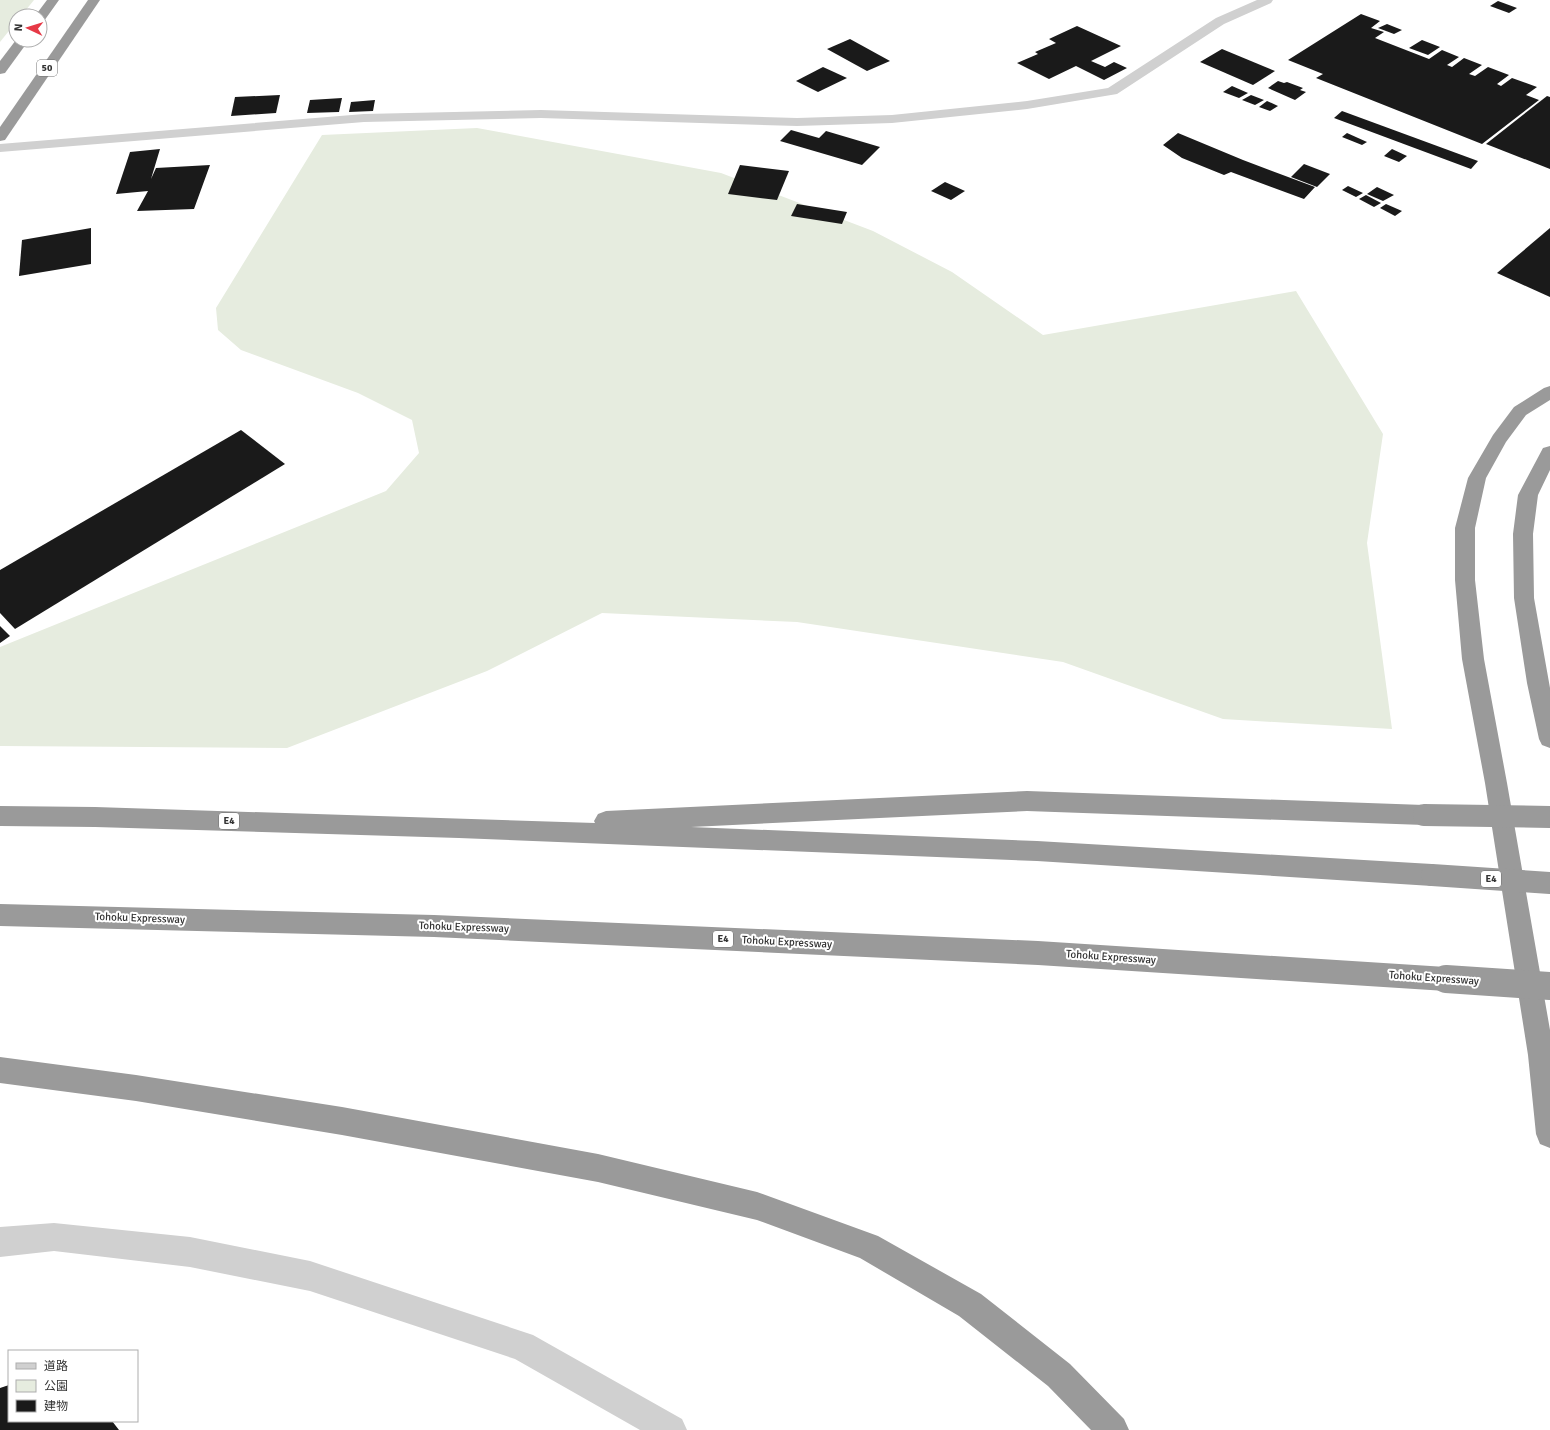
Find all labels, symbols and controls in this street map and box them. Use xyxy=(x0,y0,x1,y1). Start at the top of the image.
north arrow xyxy=(8,8,48,48)
text: N xyxy=(12,23,25,32)
road number: 50 xyxy=(37,60,57,76)
road number: E4 xyxy=(219,813,239,829)
road number: E4 xyxy=(1481,871,1501,887)
street label: Tohoku Expressway xyxy=(95,910,186,926)
street label: Tohoku Expressway xyxy=(419,919,510,935)
road number: E4 xyxy=(713,931,733,947)
street label: Tohoku Expressway xyxy=(742,933,833,951)
street label: Tohoku Expressway xyxy=(1066,947,1157,967)
street label: Tohoku Expressway xyxy=(1389,968,1480,988)
legend xyxy=(8,1350,138,1422)
text: 道路 xyxy=(44,1359,68,1374)
text: 公園 xyxy=(44,1379,68,1394)
text: 建物 xyxy=(44,1399,68,1414)

